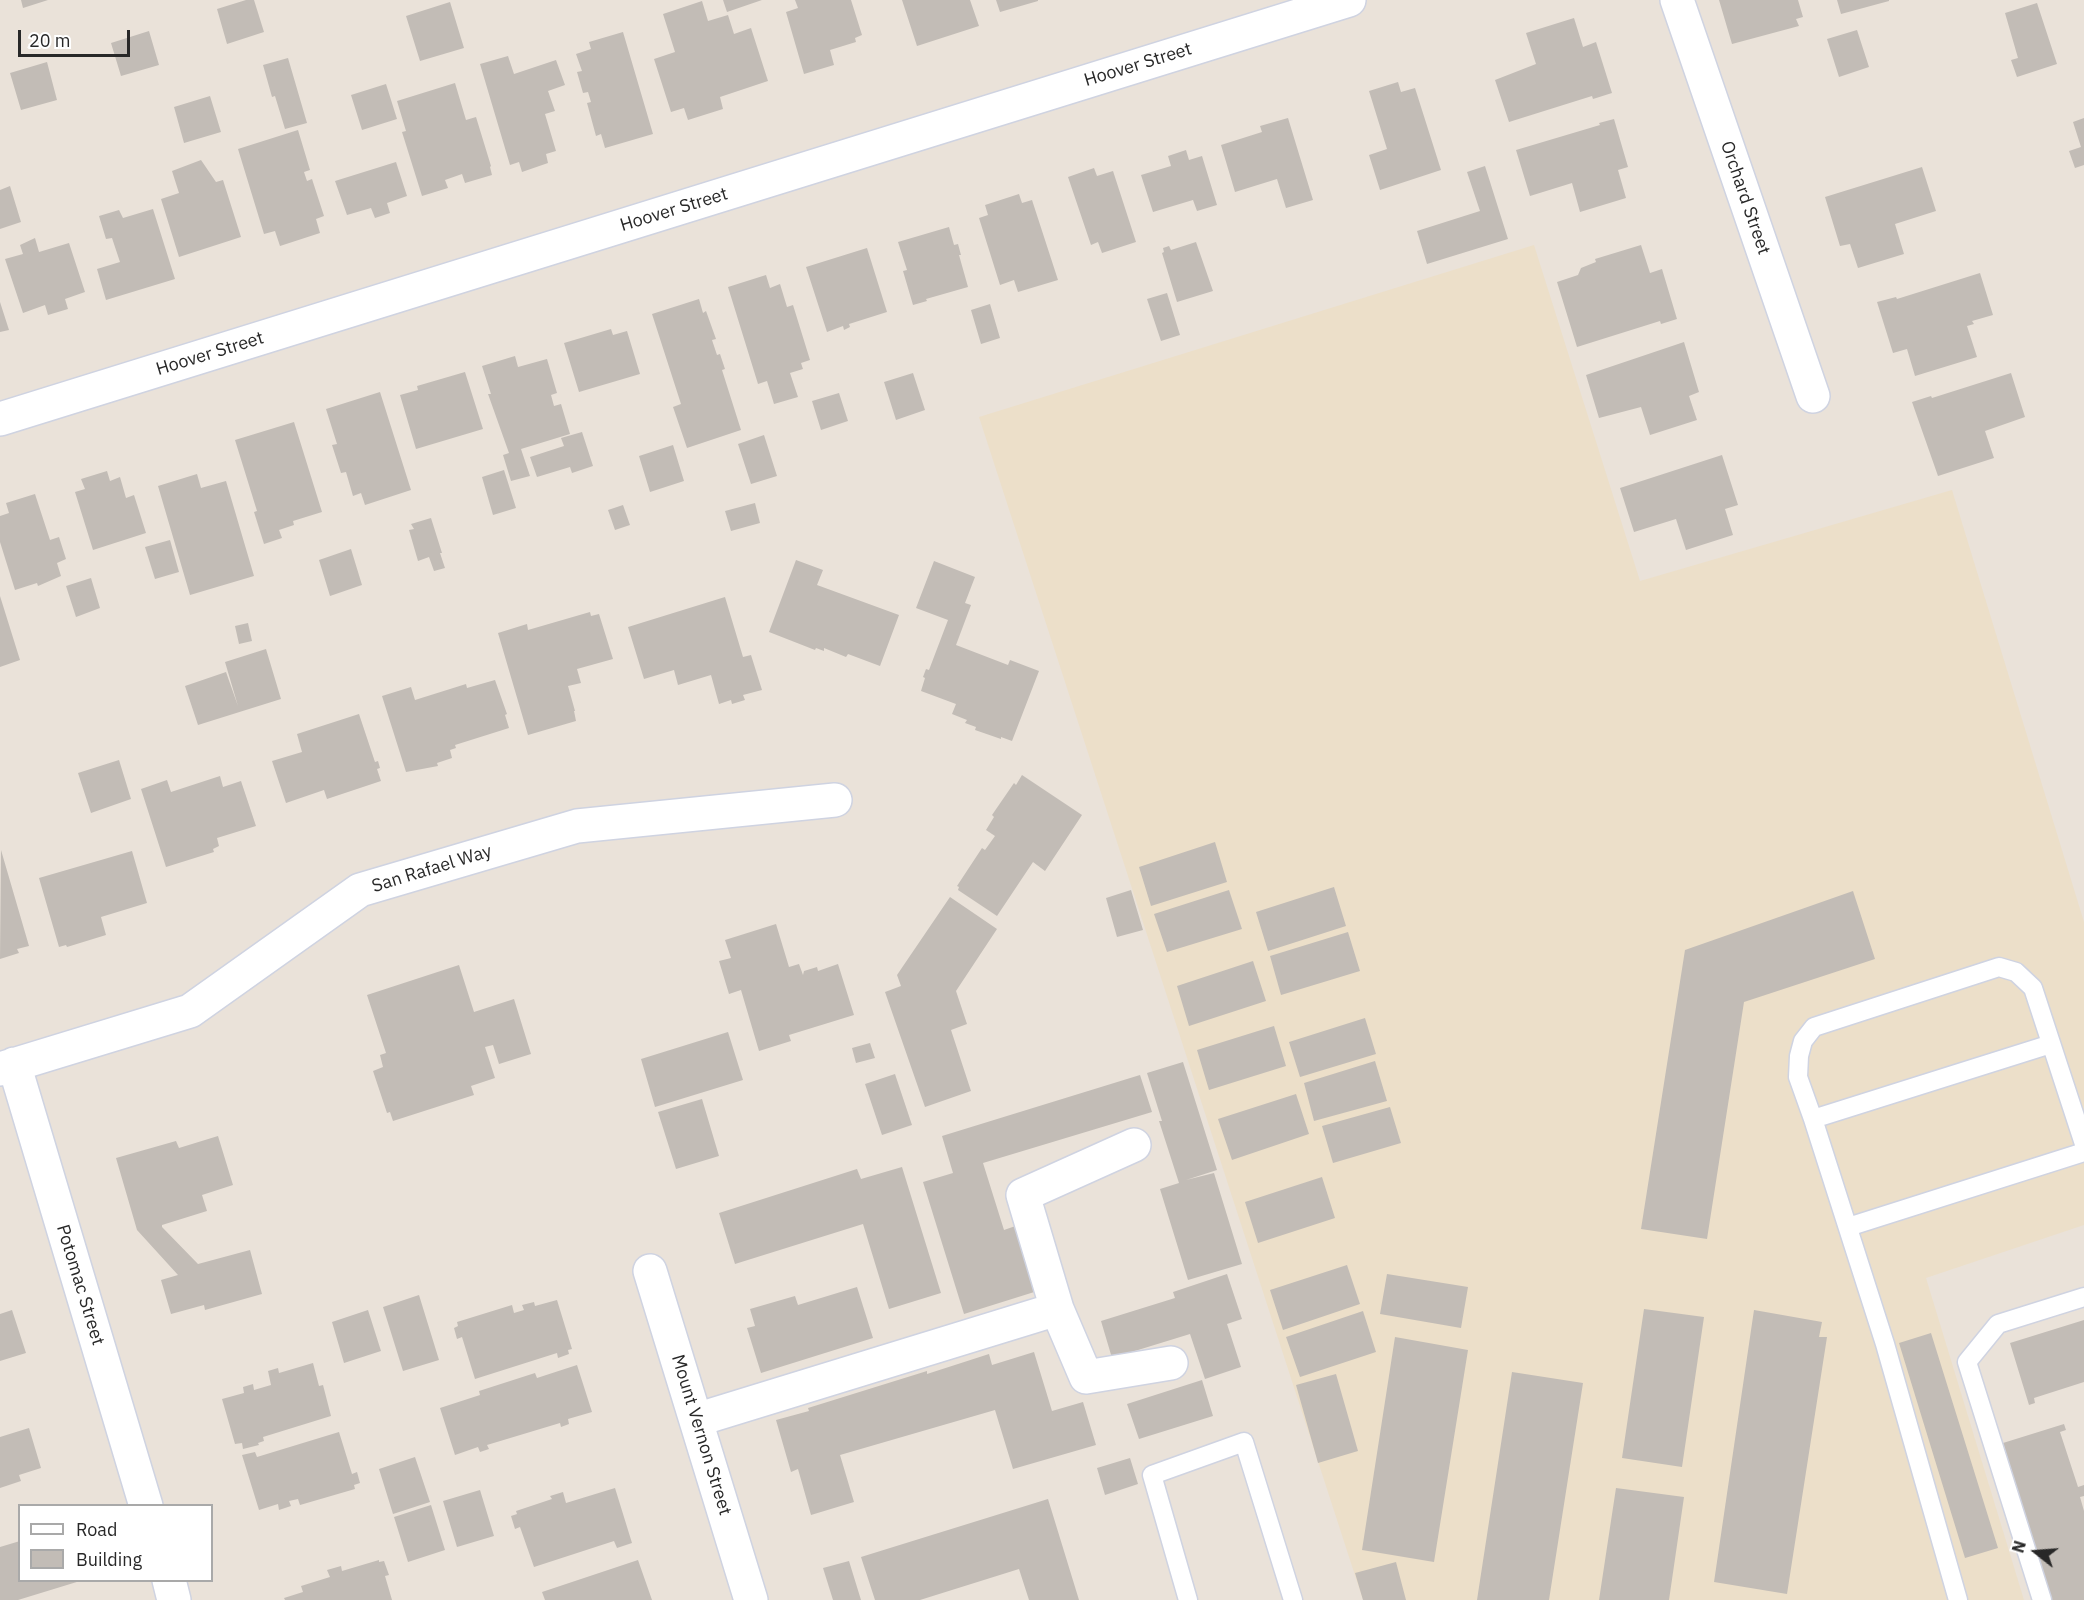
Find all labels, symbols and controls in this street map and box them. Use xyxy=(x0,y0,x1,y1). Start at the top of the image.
scale bar xyxy=(21,18,134,56)
text: 20 m xyxy=(29,29,71,52)
street label: Hoover Street xyxy=(1081,38,1195,92)
street label: Orchard Street xyxy=(1715,138,1775,258)
street label: Hoover Street xyxy=(617,183,731,237)
street label: Hoover Street xyxy=(153,327,267,381)
street label: San Rafael Way xyxy=(369,840,495,898)
street label: Potomac Street xyxy=(51,1222,109,1348)
street label: Mount Vernon Street xyxy=(666,1352,736,1518)
legend xyxy=(18,1504,213,1582)
text: Road xyxy=(76,1518,117,1541)
north arrow xyxy=(2006,1522,2066,1582)
text: N xyxy=(2008,1538,2030,1555)
text: Building xyxy=(76,1548,142,1571)

